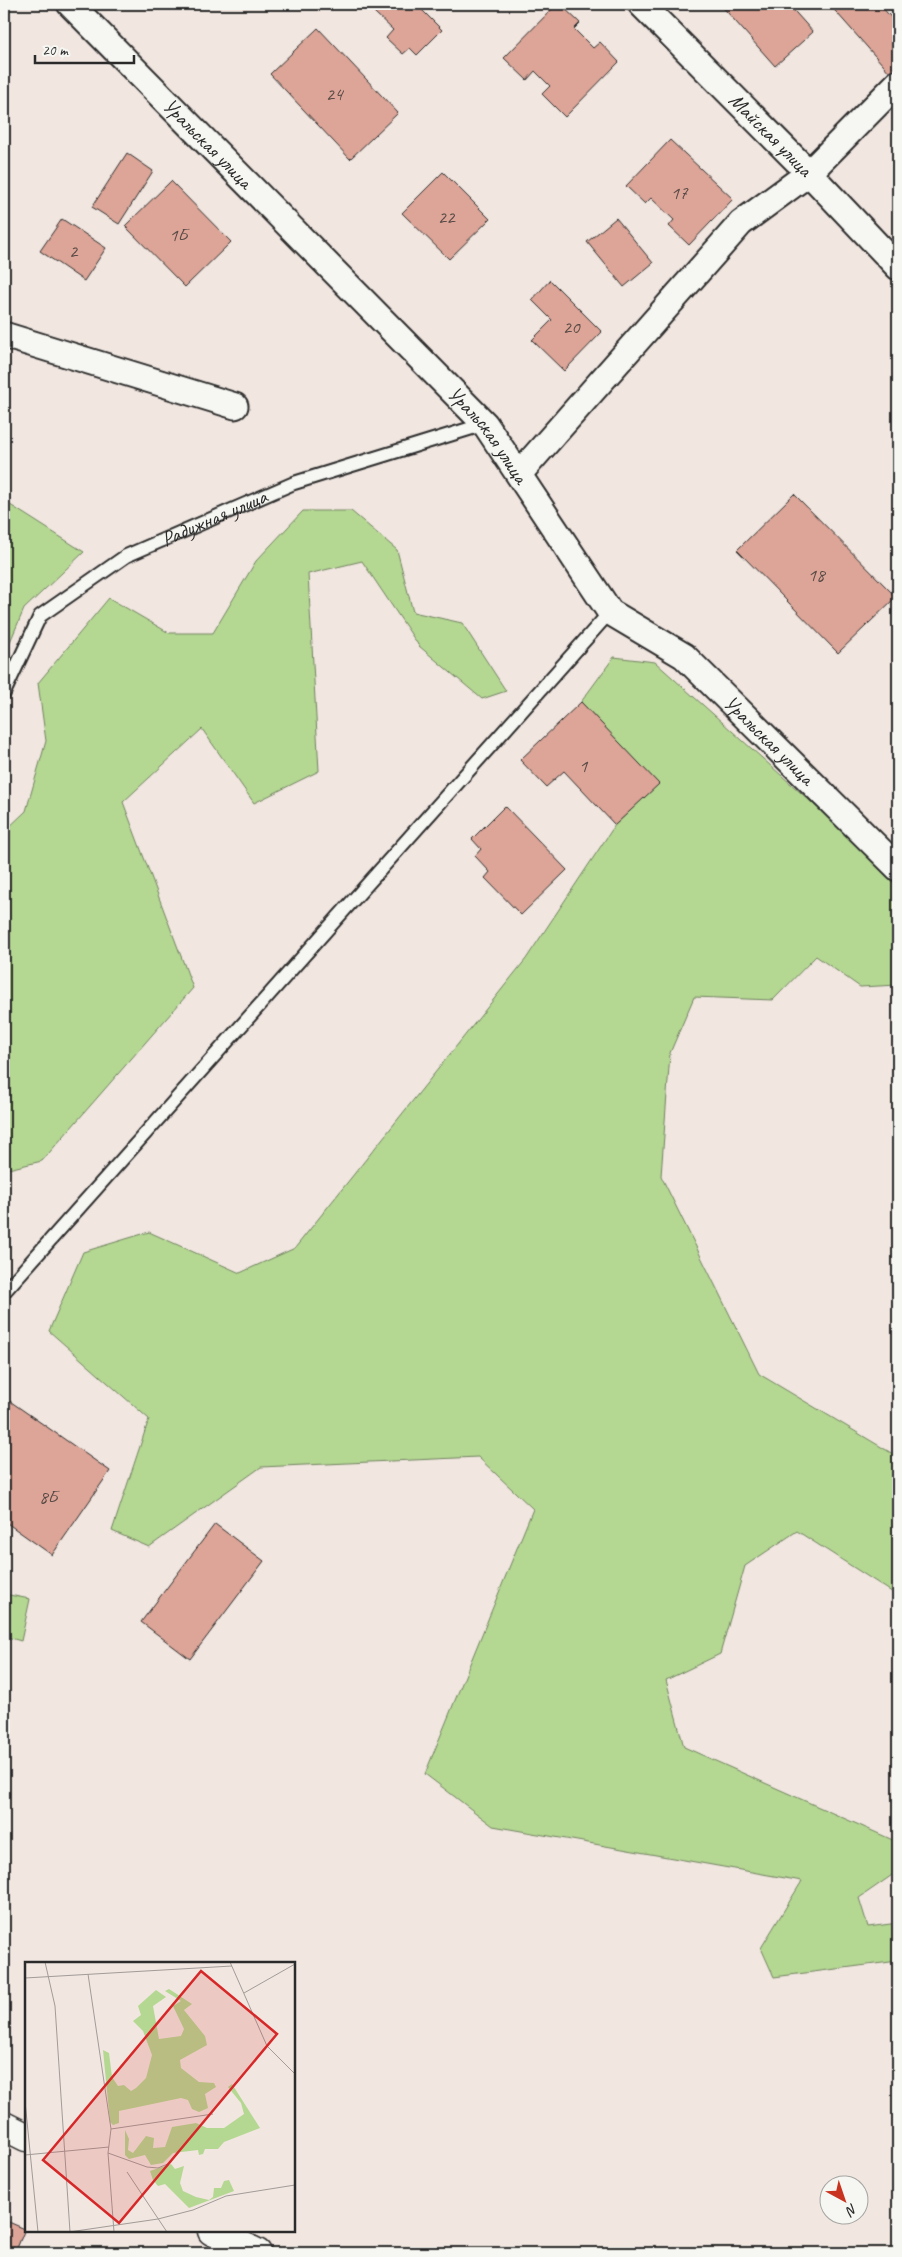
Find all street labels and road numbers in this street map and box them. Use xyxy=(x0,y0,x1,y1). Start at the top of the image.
street label: Майская улица xyxy=(723,87,819,183)
street label: Уральская улица xyxy=(157,93,260,196)
street label: Уральская улица xyxy=(442,381,535,491)
street label: Радужная улица xyxy=(157,483,273,552)
street label: Уральская улица xyxy=(718,690,821,792)

